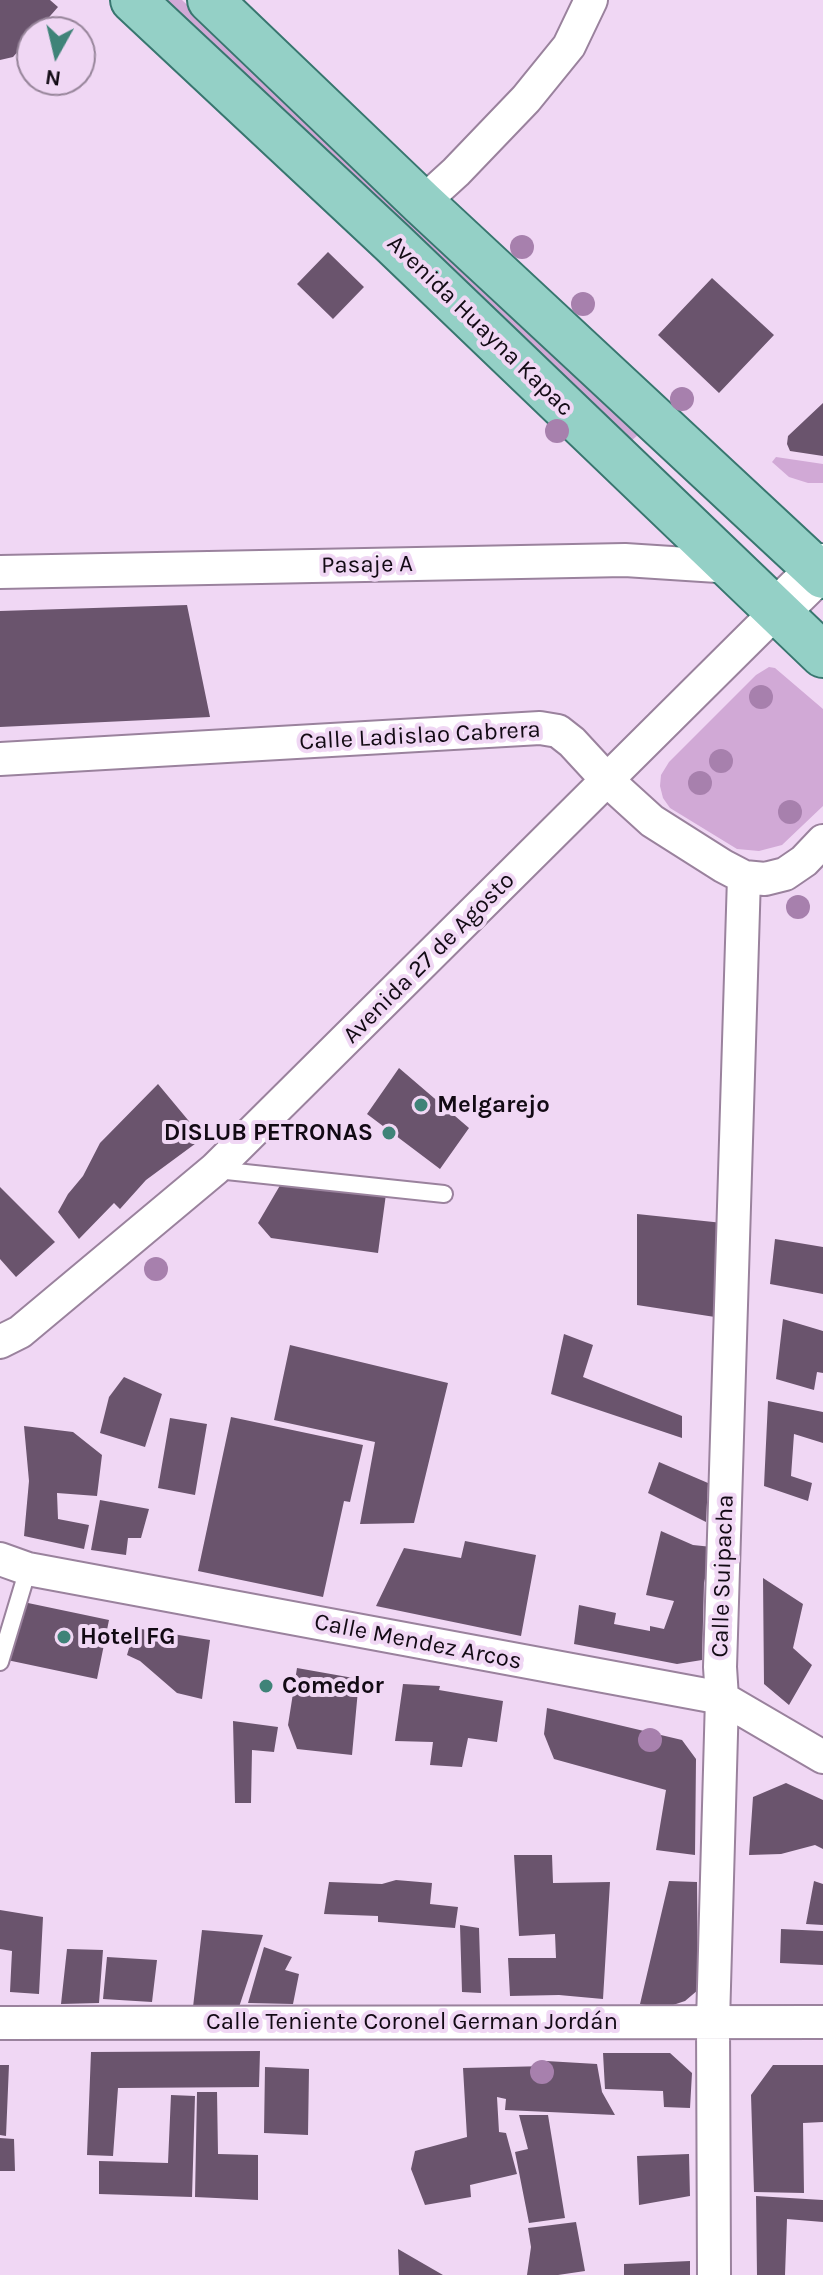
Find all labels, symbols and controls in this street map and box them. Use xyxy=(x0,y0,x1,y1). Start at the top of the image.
north arrow xyxy=(16,16,96,96)
text: N xyxy=(43,64,63,92)
street label: Avenida Huayna Kapac xyxy=(381,229,579,423)
street label: Pasaje A xyxy=(321,550,413,580)
street label: Calle Ladislao Cabrera xyxy=(299,715,541,757)
street label: Avenida 27 de Agosto xyxy=(337,866,521,1050)
place label: Melgarejo xyxy=(437,1091,550,1119)
marker: Melgarejo xyxy=(412,1096,430,1114)
place label: DISLUB PETRONAS xyxy=(164,1119,373,1147)
marker: DISLUB PETRONAS xyxy=(380,1124,398,1142)
street label: Calle Suipacha xyxy=(706,1494,740,1658)
street label: Calle Mendez Arcos xyxy=(312,1608,524,1676)
place label: Hotel FG xyxy=(80,1623,175,1651)
marker: Hotel FG xyxy=(55,1628,73,1646)
place label: Comedor xyxy=(282,1672,384,1700)
marker: Comedor xyxy=(257,1677,275,1695)
street label: Calle Teniente Coronel German Jordán xyxy=(206,2008,618,2036)

